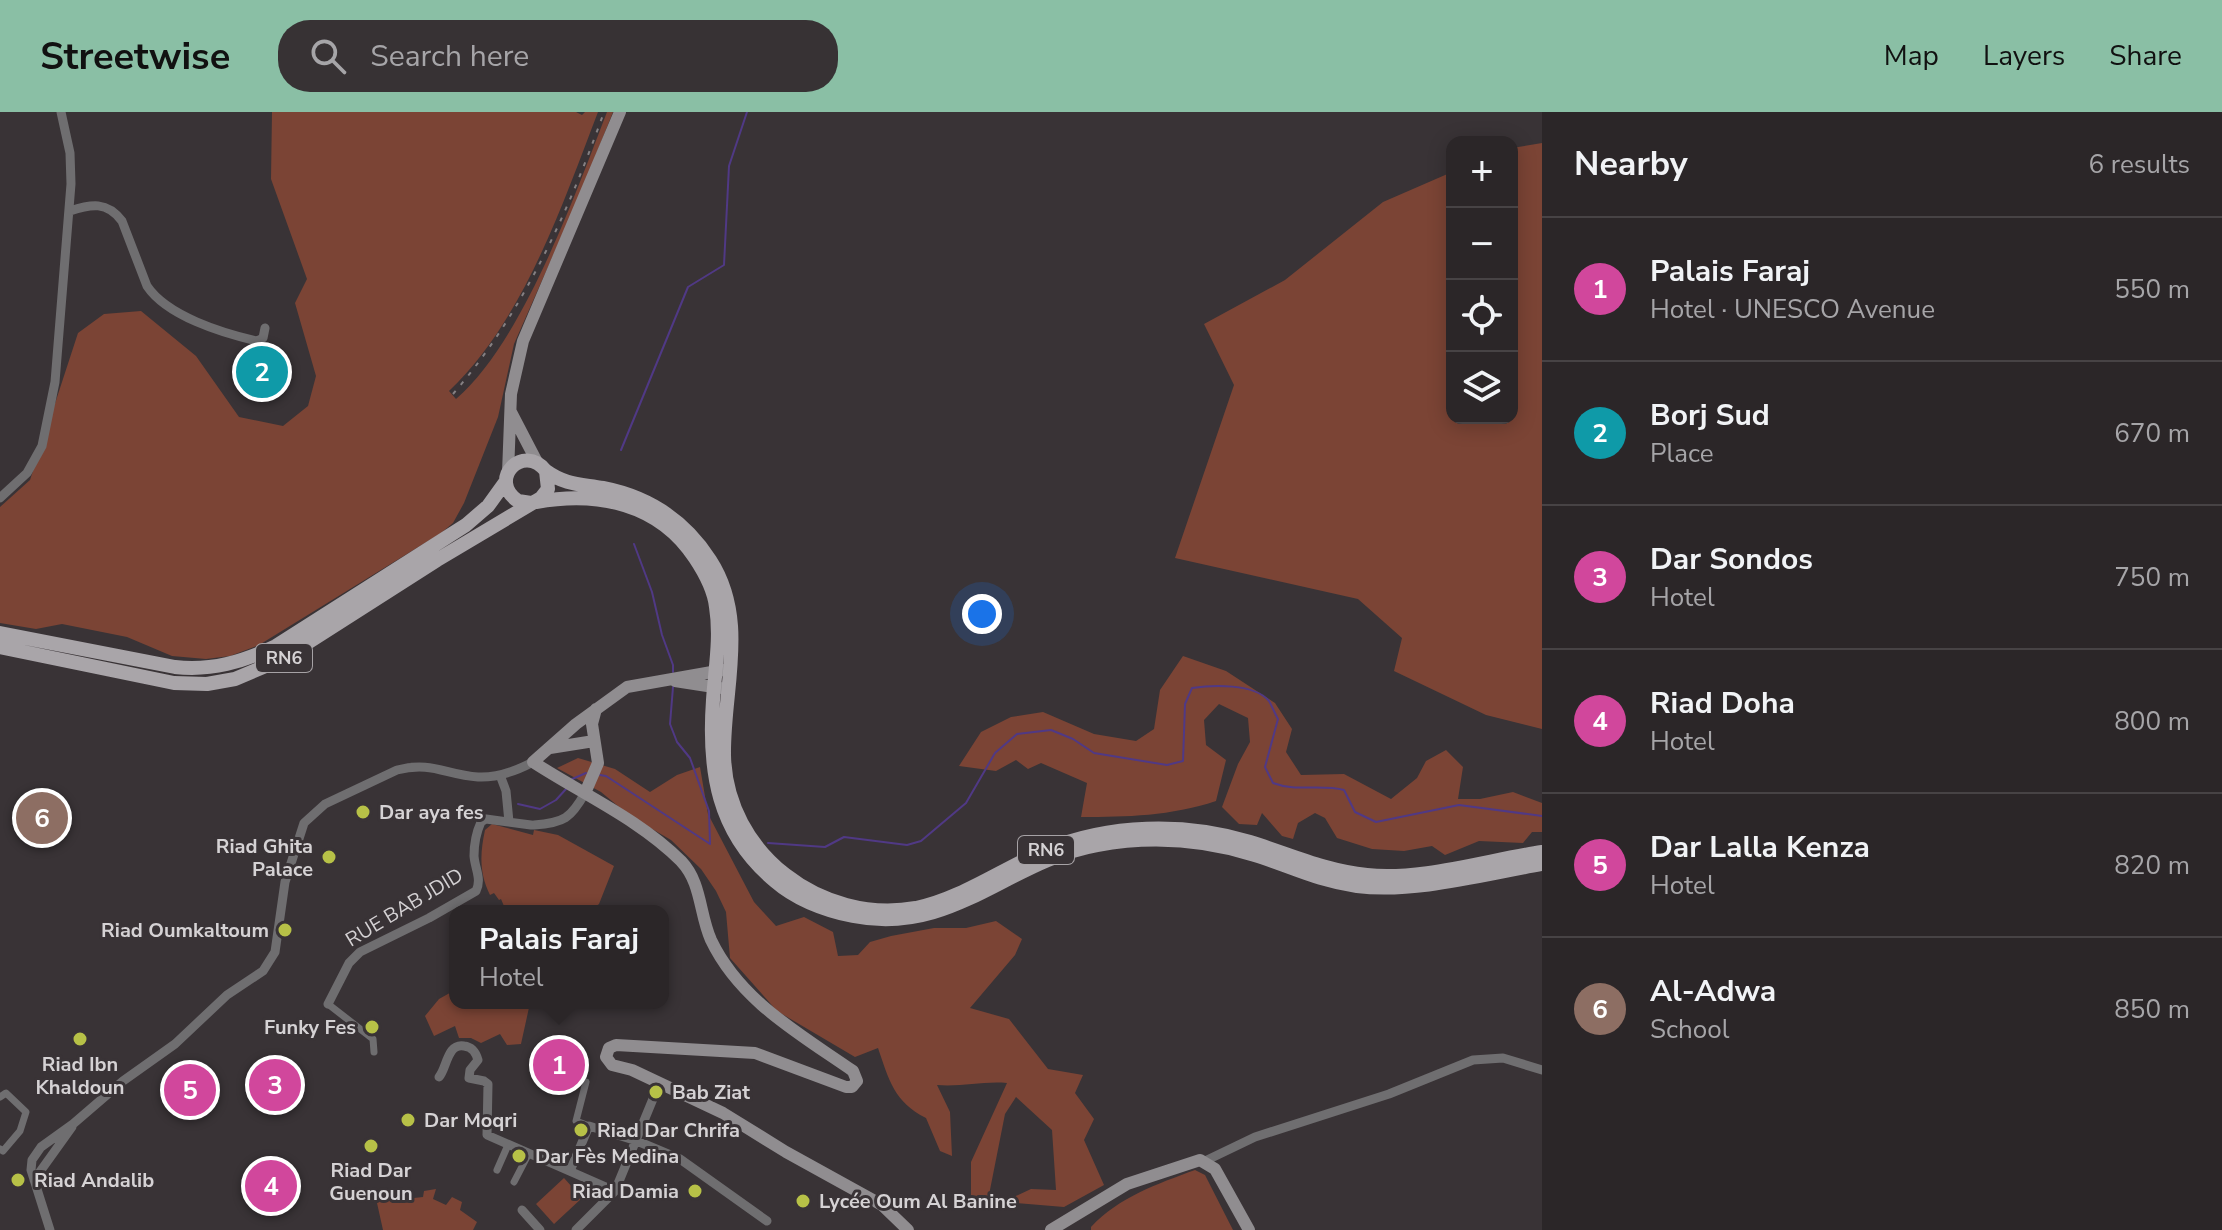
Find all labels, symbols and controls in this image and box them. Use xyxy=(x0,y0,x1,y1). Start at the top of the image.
search box xyxy=(278,20,838,92)
text: Streetwise xyxy=(40,31,230,82)
icon: search xyxy=(306,34,350,78)
text: Search here xyxy=(370,36,529,77)
text: Map xyxy=(1884,37,1939,75)
text: Layers xyxy=(1983,37,2065,75)
text: Share xyxy=(2109,37,2182,75)
map controls xyxy=(1446,136,1518,424)
button: + xyxy=(1446,136,1518,208)
text: Nearby xyxy=(1574,141,1688,187)
text: 6 results xyxy=(2089,147,2190,182)
button: − xyxy=(1446,208,1518,280)
text: Palais Faraj xyxy=(1650,251,1810,292)
text: 1 xyxy=(1592,272,1608,307)
text: 550 m xyxy=(2114,272,2190,307)
button: locate xyxy=(1446,280,1518,352)
text: Hotel · UNESCO Avenue xyxy=(1650,292,1935,327)
pin: 2 xyxy=(236,342,288,402)
button: layers xyxy=(1446,352,1518,424)
text: Borj Sud xyxy=(1650,395,1770,436)
text: 2 xyxy=(1592,416,1608,451)
text: 670 m xyxy=(2114,416,2190,451)
text: Place xyxy=(1650,436,1714,471)
text: Dar Sondos xyxy=(1650,539,1813,580)
text: 3 xyxy=(1592,560,1608,595)
text: 750 m xyxy=(2114,560,2190,595)
text: Hotel xyxy=(1650,580,1715,615)
your location xyxy=(962,594,1002,634)
road number: RN6 xyxy=(256,644,312,672)
text: Riad Doha xyxy=(1650,683,1795,724)
text: 4 xyxy=(1592,704,1608,739)
text: 800 m xyxy=(2114,704,2190,739)
text: Hotel xyxy=(1650,724,1715,759)
pin: 6 xyxy=(16,788,68,848)
place label: Dar aya fes xyxy=(379,799,484,826)
marker: Dar aya fes xyxy=(354,803,372,821)
text: Dar Lalla Kenza xyxy=(1650,827,1870,868)
place label: Riad Ghita Palace xyxy=(216,833,313,883)
road number: RN6 xyxy=(1018,836,1074,864)
marker: Riad Ghita Palace xyxy=(320,848,338,866)
text: 5 xyxy=(1592,848,1608,883)
text: 820 m xyxy=(2114,848,2190,883)
street label: RUE BAB JDID xyxy=(340,862,468,953)
text: Hotel xyxy=(1650,868,1715,903)
popup xyxy=(449,905,669,1009)
place label: Riad Oumkaltoum xyxy=(101,917,269,944)
text: Palais Faraj xyxy=(479,919,639,960)
marker: Riad Oumkaltoum xyxy=(276,921,294,939)
text: Hotel xyxy=(479,960,544,995)
text: Al-Adwa xyxy=(1650,971,1776,1012)
text: 6 xyxy=(1592,992,1608,1027)
text: 850 m xyxy=(2114,992,2190,1027)
text: School xyxy=(1650,1012,1729,1047)
place label: Funky Fes xyxy=(264,1014,356,1041)
marker: Funky Fes xyxy=(363,1018,381,1036)
marker: Riad Ibn Khaldoun xyxy=(71,1030,89,1048)
pin: 1 xyxy=(533,1035,585,1095)
place label: Riad Ibn Khaldoun xyxy=(36,1051,125,1101)
pin: 3 xyxy=(249,1055,301,1115)
pin: 5 xyxy=(164,1060,216,1120)
place label: Bab Ziat xyxy=(672,1079,750,1106)
marker: Bab Ziat xyxy=(647,1083,665,1101)
place label: Dar Moqri xyxy=(424,1107,517,1134)
marker: Dar Moqri xyxy=(399,1111,417,1129)
place label: Riad Dar Chrifa xyxy=(597,1117,740,1144)
marker: Riad Dar Chrifa xyxy=(572,1121,590,1139)
marker: Riad Dar Guenoun xyxy=(362,1137,380,1155)
place label: Dar Fès Medina xyxy=(535,1143,679,1170)
marker: Dar Fès Medina xyxy=(510,1147,528,1165)
pin: 4 xyxy=(245,1156,297,1216)
place label: Riad Dar Guenoun xyxy=(329,1157,413,1207)
place label: Riad Andalib xyxy=(34,1167,154,1194)
marker: Riad Andalib xyxy=(9,1171,27,1189)
place label: Riad Damia xyxy=(572,1178,679,1205)
marker: Riad Damia xyxy=(686,1182,704,1200)
place label: Lycée Oum Al Banine xyxy=(819,1188,1017,1215)
marker: Lycée Oum Al Banine xyxy=(794,1192,812,1210)

